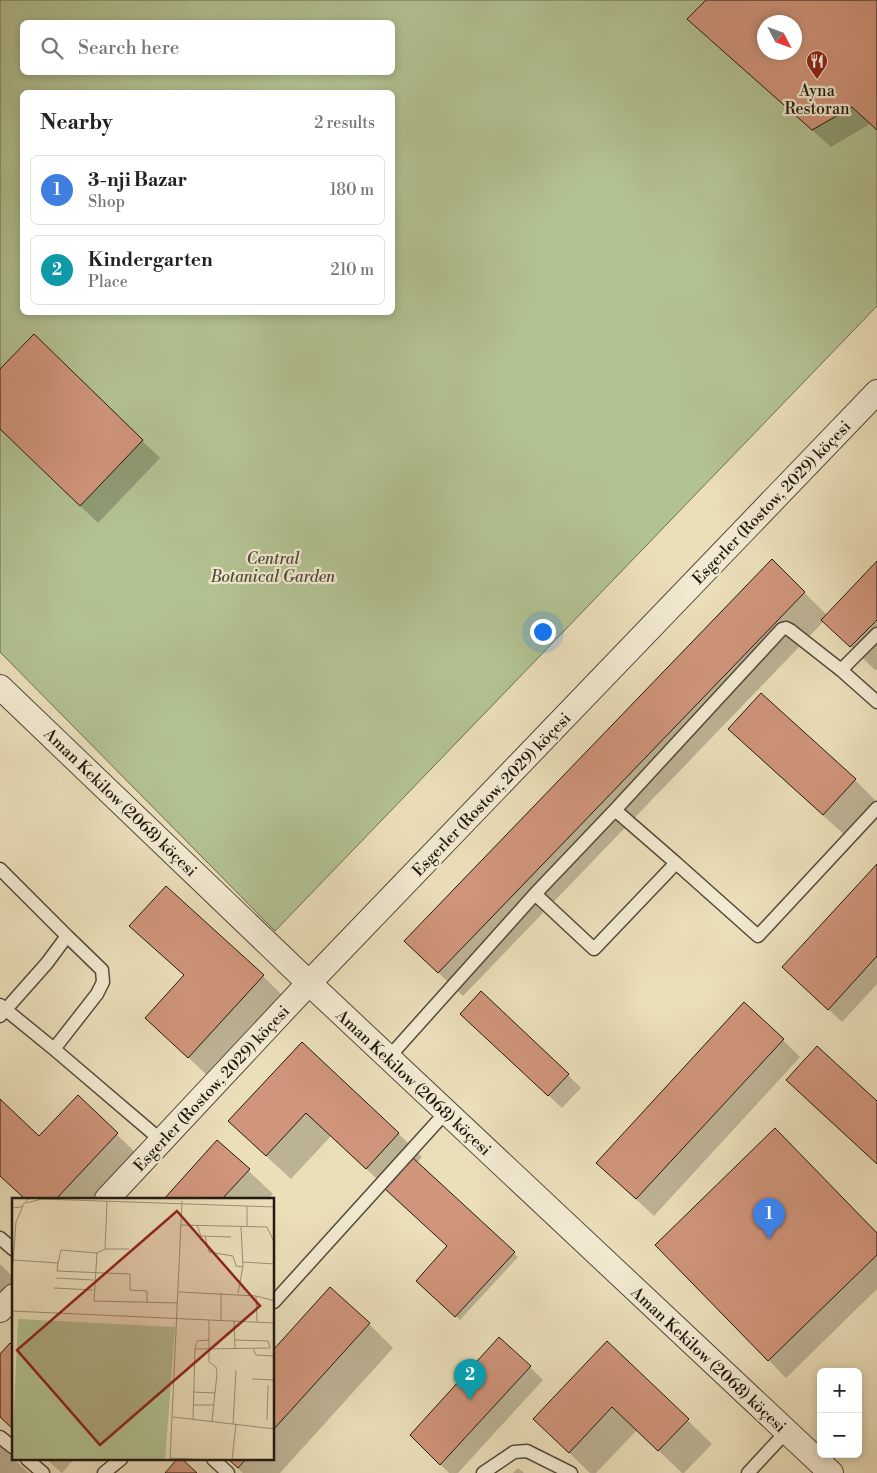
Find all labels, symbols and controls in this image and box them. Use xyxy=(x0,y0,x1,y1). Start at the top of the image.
north arrow xyxy=(757,15,802,60)
search box xyxy=(20,20,395,75)
icon: search xyxy=(38,34,66,62)
text: Search here xyxy=(78,36,179,60)
restaurant icon: Ayna Restoran xyxy=(805,49,829,80)
place label: Ayna Restoran xyxy=(784,81,850,119)
text: Nearby xyxy=(40,110,113,136)
text: 2 results xyxy=(314,113,375,133)
text: 3-nji Bazar xyxy=(88,168,187,192)
text: 1 xyxy=(53,180,61,200)
text: 180 m xyxy=(330,180,374,200)
text: Shop xyxy=(88,192,125,212)
text: Kindergarten xyxy=(88,248,213,272)
text: 2 xyxy=(52,260,62,280)
text: 210 m xyxy=(330,260,374,280)
text: Place xyxy=(88,272,128,292)
street label: Esgerler (Rostow, 2029) köçesi xyxy=(688,417,855,589)
park label: Central Botanical Garden xyxy=(210,549,336,587)
your location xyxy=(530,619,556,645)
street label: Esgerler (Rostow, 2029) köçesi xyxy=(408,709,575,881)
street label: Aman Kekilow (2068) köçesi xyxy=(39,724,201,881)
street label: Esgerler (Rostow, 2029) köçesi xyxy=(129,1001,294,1176)
street label: Aman Kekilow (2068) köçesi xyxy=(331,1005,495,1160)
inset map xyxy=(12,1198,275,1460)
pin: 1 xyxy=(753,1198,785,1239)
street label: Aman Kekilow (2068) köçesi xyxy=(626,1282,790,1437)
pin: 2 xyxy=(454,1359,486,1400)
map controls xyxy=(817,1368,862,1458)
button: + xyxy=(817,1368,862,1413)
button: − xyxy=(817,1413,862,1458)

